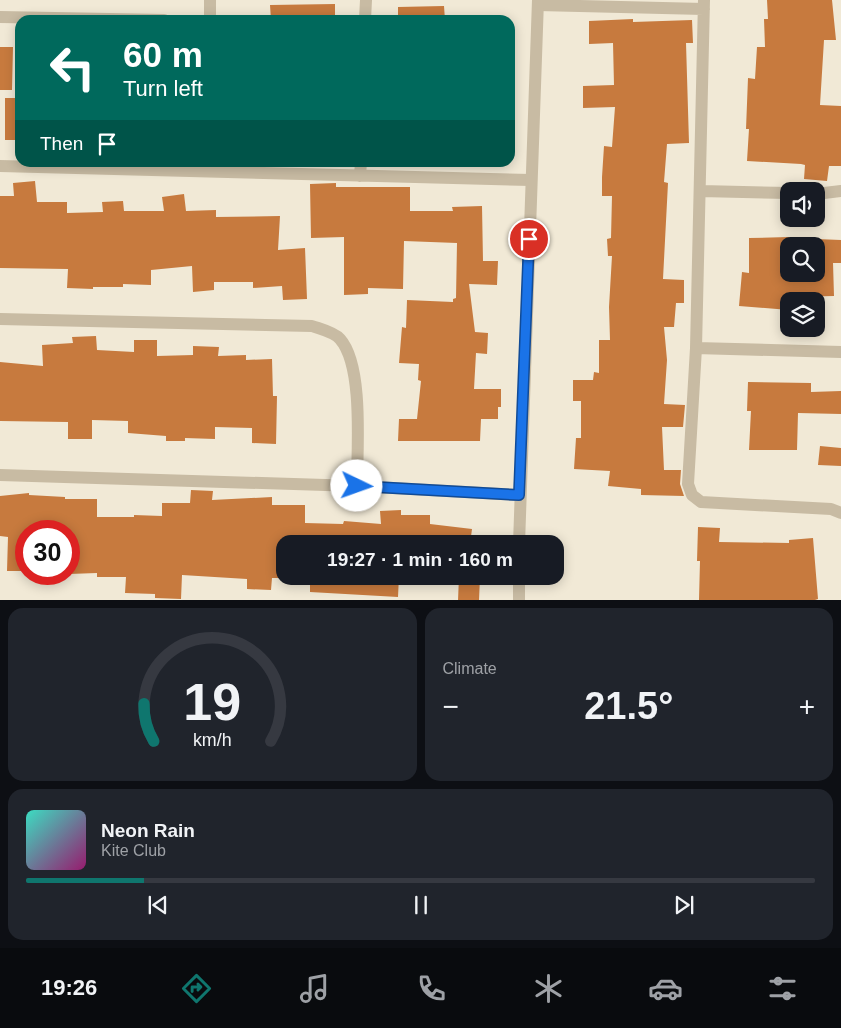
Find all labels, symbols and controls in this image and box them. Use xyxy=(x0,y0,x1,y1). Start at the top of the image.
icon: left xyxy=(40,35,105,100)
text: 60 m xyxy=(123,35,203,74)
text: Turn left xyxy=(123,76,203,101)
icon: arrive xyxy=(93,130,121,158)
text: Then xyxy=(40,133,83,154)
map controls xyxy=(780,182,825,337)
button: sound xyxy=(780,182,825,227)
pin xyxy=(508,218,550,260)
icon: arrive xyxy=(515,225,543,253)
button: search xyxy=(780,237,825,282)
button: layers xyxy=(780,292,825,337)
position arrow xyxy=(330,459,382,511)
speed limit sign: 30 xyxy=(15,520,80,585)
text: 19:27 · 1 min · 160 m xyxy=(327,549,513,570)
text: Climate xyxy=(443,660,497,677)
text: 19 xyxy=(183,673,241,731)
text: 21.5° xyxy=(584,685,673,727)
text: − xyxy=(443,691,459,722)
text: + xyxy=(799,691,815,722)
text: km/h xyxy=(193,730,232,750)
text: Neon Rain xyxy=(101,820,195,841)
text: Kite Club xyxy=(101,842,166,859)
icon: previous xyxy=(144,891,172,919)
icon: pause xyxy=(407,891,435,919)
icon: next xyxy=(670,891,698,919)
icon: directions xyxy=(179,971,214,1006)
icon: music xyxy=(297,971,332,1006)
icon: phone xyxy=(414,971,449,1006)
icon: climate xyxy=(531,971,566,1006)
icon: car xyxy=(648,971,683,1006)
icon: filters xyxy=(765,971,800,1006)
text: 19:26 xyxy=(41,975,97,1000)

